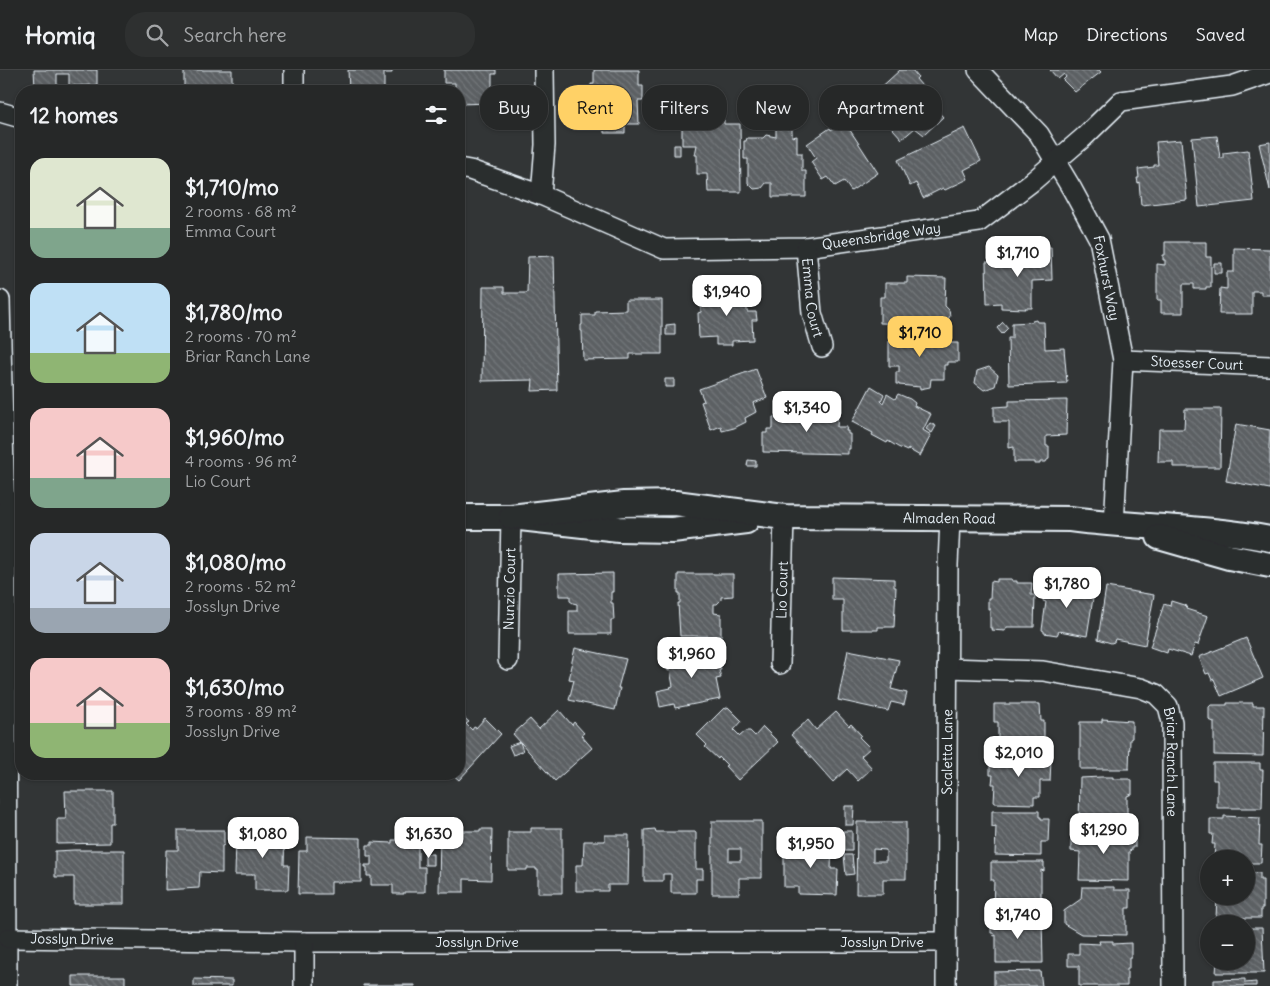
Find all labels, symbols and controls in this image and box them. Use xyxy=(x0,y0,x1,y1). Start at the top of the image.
search box xyxy=(125,12,475,57)
text: Homiq xyxy=(25,20,95,50)
icon: search xyxy=(143,21,171,49)
text: Search here xyxy=(183,23,286,47)
text: Map xyxy=(1023,23,1058,46)
text: Directions xyxy=(1086,23,1168,46)
text: Saved xyxy=(1196,23,1245,46)
chip: Buy xyxy=(480,85,548,130)
chip: Rent xyxy=(558,85,632,130)
chip: Filters xyxy=(642,85,727,130)
chip: New xyxy=(737,85,809,130)
chip: Apartment xyxy=(819,85,942,130)
icon: filters xyxy=(422,101,450,129)
text: 12 homes xyxy=(30,102,118,129)
text: $1,710/mo xyxy=(185,174,279,201)
icon: home xyxy=(70,178,130,238)
text: 2 rooms · 68 m² xyxy=(185,201,297,221)
street label: Queensbridge Way xyxy=(821,219,942,254)
text: Emma Court xyxy=(185,221,276,241)
street label: Foxhurst Way xyxy=(1089,234,1124,322)
pin: $1,710 xyxy=(977,236,1059,278)
text: $1,710 xyxy=(996,242,1040,262)
street label: Emma Court xyxy=(798,257,828,339)
pin: $1,940 xyxy=(686,274,768,317)
text: $1,940 xyxy=(703,281,751,301)
text: $1,780/mo xyxy=(185,299,283,326)
icon: home xyxy=(70,303,130,363)
pin: $1,710 xyxy=(879,316,961,358)
text: $1,710 xyxy=(898,322,942,342)
text: 2 rooms · 70 m² xyxy=(185,326,297,346)
text: Briar Ranch Lane xyxy=(185,346,310,366)
street label: Stoesser Court xyxy=(1150,352,1244,374)
pin: $1,340 xyxy=(766,390,848,433)
text: $1,340 xyxy=(783,397,831,417)
text: $1,960/mo xyxy=(185,424,284,451)
icon: home xyxy=(70,428,130,488)
text: 4 rooms · 96 m² xyxy=(185,451,297,471)
text: Lio Court xyxy=(185,471,251,491)
street label: Almaden Road xyxy=(903,509,996,527)
street label: Nunzio Court xyxy=(500,547,519,630)
text: $1,080/mo xyxy=(185,549,286,576)
icon: home xyxy=(70,553,130,613)
street label: Lio Court xyxy=(772,561,792,619)
pin: $1,780 xyxy=(1026,566,1108,609)
text: $1,780 xyxy=(1044,573,1090,593)
text: 2 rooms · 52 m² xyxy=(185,576,296,596)
text: Josslyn Drive xyxy=(185,596,280,616)
pin: $1,960 xyxy=(651,636,733,679)
text: $1,960 xyxy=(668,643,716,663)
text: $1,630/mo xyxy=(185,674,284,701)
icon: home xyxy=(70,678,130,738)
text: 3 rooms · 89 m² xyxy=(185,701,297,721)
street label: Briar Ranch Lane xyxy=(1160,705,1181,817)
street label: Scaletta Lane xyxy=(938,709,956,795)
text: Josslyn Drive xyxy=(185,721,280,741)
pin: $2,010 xyxy=(978,736,1060,778)
text: $2,010 xyxy=(995,742,1043,762)
pin: $1,290 xyxy=(1063,812,1145,855)
pin: $1,080 xyxy=(222,816,304,859)
pin: $1,630 xyxy=(388,816,470,859)
text: $1,290 xyxy=(1081,819,1127,839)
text: $1,080 xyxy=(239,823,287,843)
text: $1,630 xyxy=(405,823,453,843)
pin: $1,950 xyxy=(770,826,852,869)
text: $1,950 xyxy=(787,833,835,853)
map controls xyxy=(1200,850,1255,970)
button: + xyxy=(1200,850,1255,905)
pin: $1,740 xyxy=(977,898,1059,940)
text: $1,740 xyxy=(995,904,1041,924)
button: − xyxy=(1200,915,1255,970)
street label: Josslyn Drive xyxy=(30,929,114,948)
street label: Josslyn Drive xyxy=(435,933,519,951)
street label: Josslyn Drive xyxy=(840,933,924,951)

